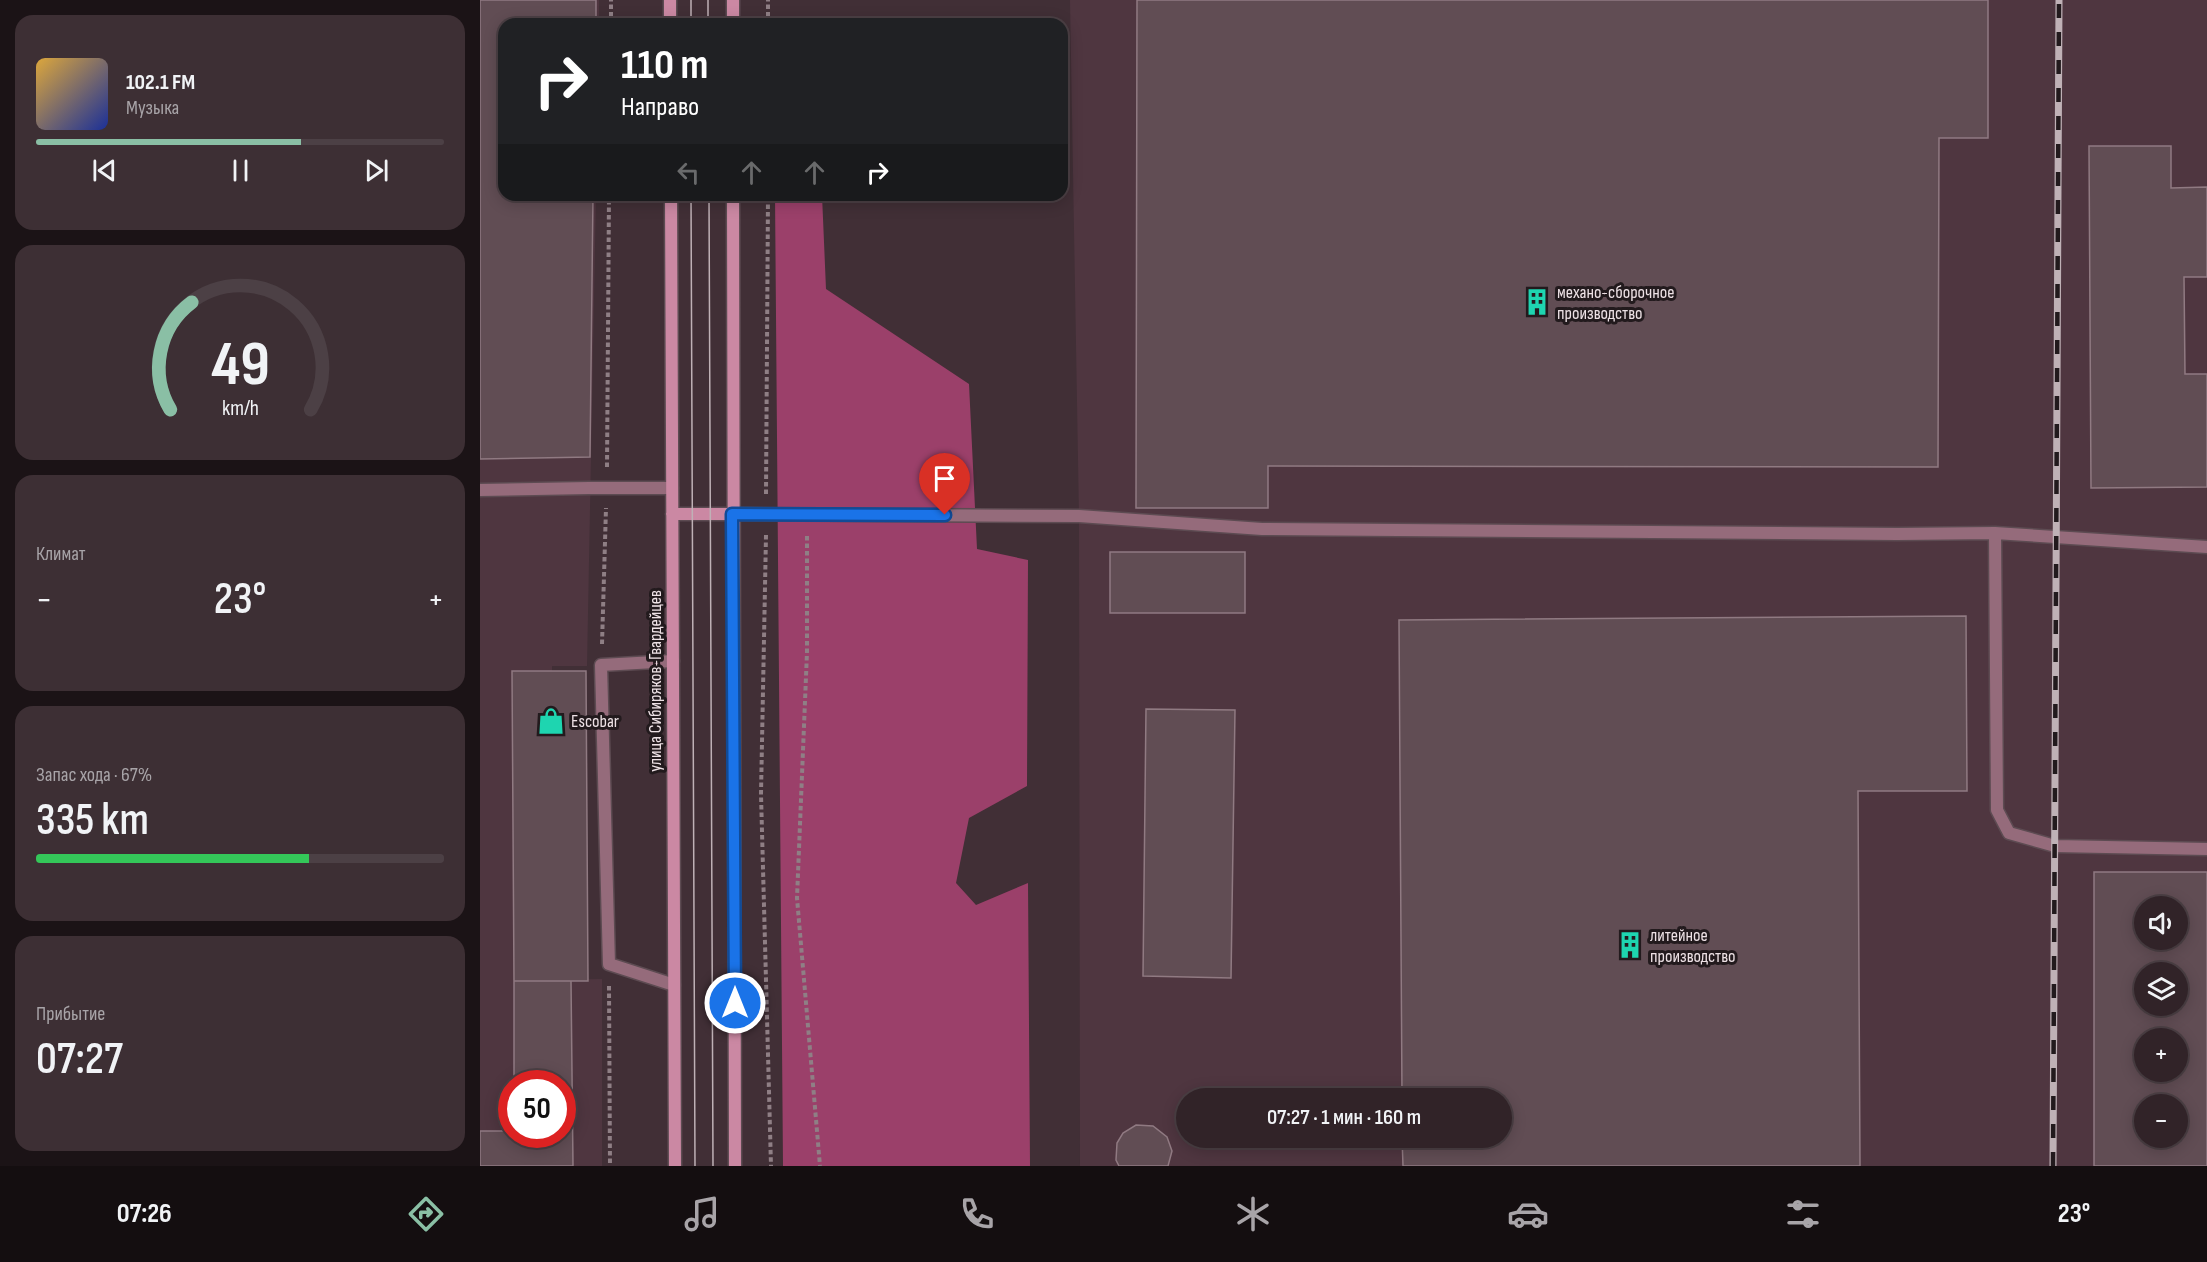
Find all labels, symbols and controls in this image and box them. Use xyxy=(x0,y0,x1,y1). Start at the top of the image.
text: 110 m xyxy=(621,40,708,91)
icon: right xyxy=(522,42,600,120)
text: 102.1 FM xyxy=(126,69,195,96)
text: Направо xyxy=(621,91,699,123)
text: Музыка xyxy=(126,96,179,120)
icon: previous xyxy=(88,154,121,187)
icon: pause xyxy=(224,154,257,187)
icon: next xyxy=(360,154,393,187)
icon: left xyxy=(672,156,705,189)
icon: ahead xyxy=(735,156,768,189)
icon: ahead xyxy=(798,156,831,189)
icon: right xyxy=(861,156,894,189)
place label: механо-сборочное производство xyxy=(1557,282,1675,324)
building icon: механо-сборочное производство xyxy=(1522,287,1552,317)
text: 49 xyxy=(211,328,269,403)
text: km/h xyxy=(221,396,259,421)
pin xyxy=(919,453,970,515)
icon: arrive xyxy=(928,462,961,495)
text: Климат xyxy=(36,542,86,566)
text: 23° xyxy=(214,572,266,627)
text: − xyxy=(36,580,52,620)
text: + xyxy=(428,580,444,620)
street label: улица Сибиряков-Гвардейцев xyxy=(645,590,666,772)
shop icon: Escobar xyxy=(536,706,566,736)
place label: Escobar xyxy=(571,711,619,732)
text: Запас хода · 67% xyxy=(36,763,152,787)
text: 335 km xyxy=(36,793,149,848)
map controls xyxy=(2134,896,2188,1148)
button: sound xyxy=(2134,896,2188,950)
place label: литейное производство xyxy=(1650,925,1735,967)
building icon: литейное производство xyxy=(1615,930,1645,960)
button: layers xyxy=(2134,962,2188,1016)
position arrow xyxy=(703,971,767,1035)
text: Прибытие xyxy=(36,1002,105,1026)
button: + xyxy=(2134,1028,2188,1082)
text: 07:27 xyxy=(36,1032,123,1087)
speed limit sign: 50 xyxy=(498,1070,576,1148)
button: − xyxy=(2134,1094,2188,1148)
text: 07:27 · 1 мин · 160 m xyxy=(1267,1104,1421,1131)
icon: directions xyxy=(405,1193,447,1235)
icon: music xyxy=(681,1193,723,1235)
icon: phone xyxy=(956,1193,998,1235)
icon: climate xyxy=(1232,1193,1274,1235)
icon: car xyxy=(1507,1193,1549,1235)
icon: filters xyxy=(1782,1193,1824,1235)
text: 07:26 xyxy=(117,1198,172,1230)
text: 23° xyxy=(2058,1198,2090,1230)

